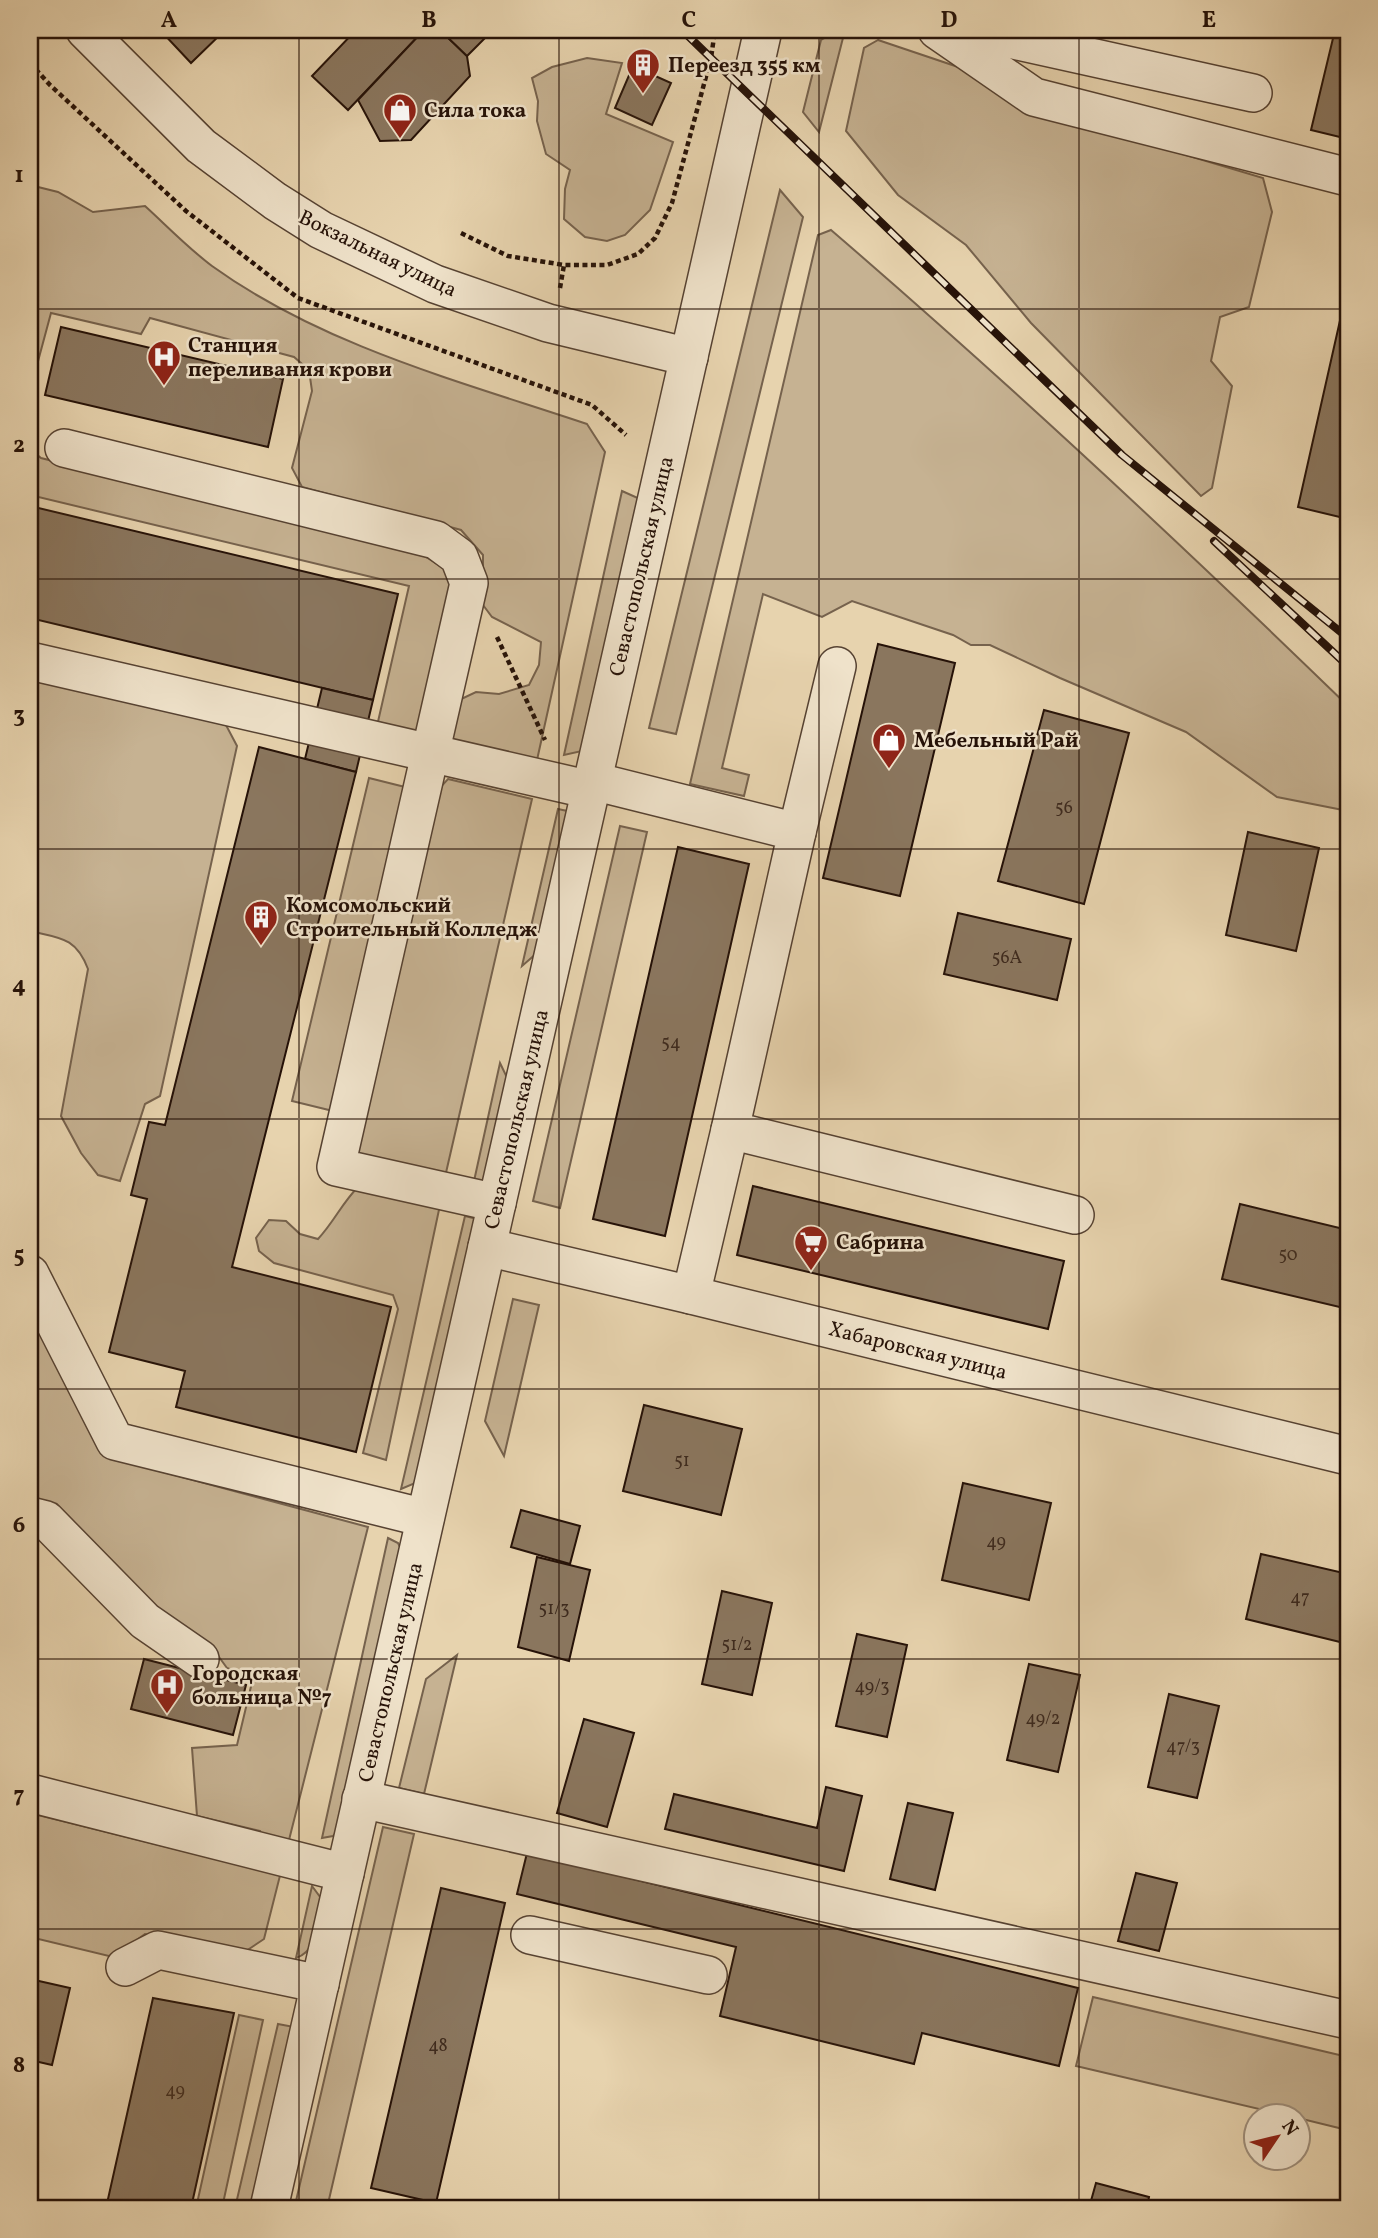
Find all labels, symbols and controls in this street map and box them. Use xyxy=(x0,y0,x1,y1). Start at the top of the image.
text: A xyxy=(161,5,177,37)
text: B xyxy=(421,5,437,37)
text: C xyxy=(682,5,696,37)
text: D xyxy=(941,5,958,37)
text: E xyxy=(1202,5,1216,37)
building icon: Переезд 355 км xyxy=(624,46,662,95)
place label: Переезд 355 км xyxy=(668,52,821,81)
shop icon: Сила тока xyxy=(381,91,419,140)
place label: Сила тока xyxy=(424,97,526,126)
text: 1 xyxy=(14,160,24,192)
street label: Вокзальная улица xyxy=(293,203,461,305)
place label: Станция переливания крови xyxy=(188,332,392,385)
hospital icon: Станция переливания крови xyxy=(145,338,183,387)
text: 2 xyxy=(13,430,25,462)
street label: Севастопольская улица xyxy=(603,453,682,679)
text: 3 xyxy=(13,700,25,732)
shop icon: Мебельный Рай xyxy=(870,721,908,770)
place label: Мебельный Рай xyxy=(914,727,1079,756)
house number: 56 xyxy=(1055,796,1073,821)
place label: Комсомольский Строительный Колледж xyxy=(286,892,537,945)
building icon: Комсомольский Строительный Колледж xyxy=(242,898,280,947)
house number: 56А xyxy=(992,946,1023,971)
text: 4 xyxy=(12,970,26,1002)
street label: Севастопольская улица xyxy=(478,1006,557,1232)
house number: 54 xyxy=(661,1031,681,1056)
supermarket icon: Сабрина xyxy=(792,1223,830,1272)
place label: Сабрина xyxy=(836,1229,925,1258)
text: 5 xyxy=(13,1240,25,1272)
house number: 50 xyxy=(1278,1243,1298,1268)
street label: Хабаровская улица xyxy=(825,1315,1010,1388)
house number: 51 xyxy=(674,1449,690,1474)
text: 6 xyxy=(13,1510,25,1542)
house number: 49 xyxy=(986,1530,1006,1555)
street label: Севастопольская улица xyxy=(352,1559,431,1785)
house number: 47 xyxy=(1290,1586,1310,1611)
house number: 51/3 xyxy=(539,1597,569,1622)
house number: 51/2 xyxy=(722,1633,752,1658)
place label: Городская больница №7 xyxy=(192,1660,332,1713)
hospital icon: Городская больница №7 xyxy=(148,1666,186,1715)
house number: 49/3 xyxy=(855,1675,889,1700)
house number: 49/2 xyxy=(1026,1707,1060,1732)
house number: 47/3 xyxy=(1166,1735,1200,1760)
text: 7 xyxy=(14,1780,25,1812)
house number: 48 xyxy=(428,2034,448,2059)
text: 8 xyxy=(13,2050,25,2082)
house number: 49 xyxy=(165,2079,185,2104)
north arrow xyxy=(1242,2102,1312,2172)
text: N xyxy=(1275,2115,1304,2142)

